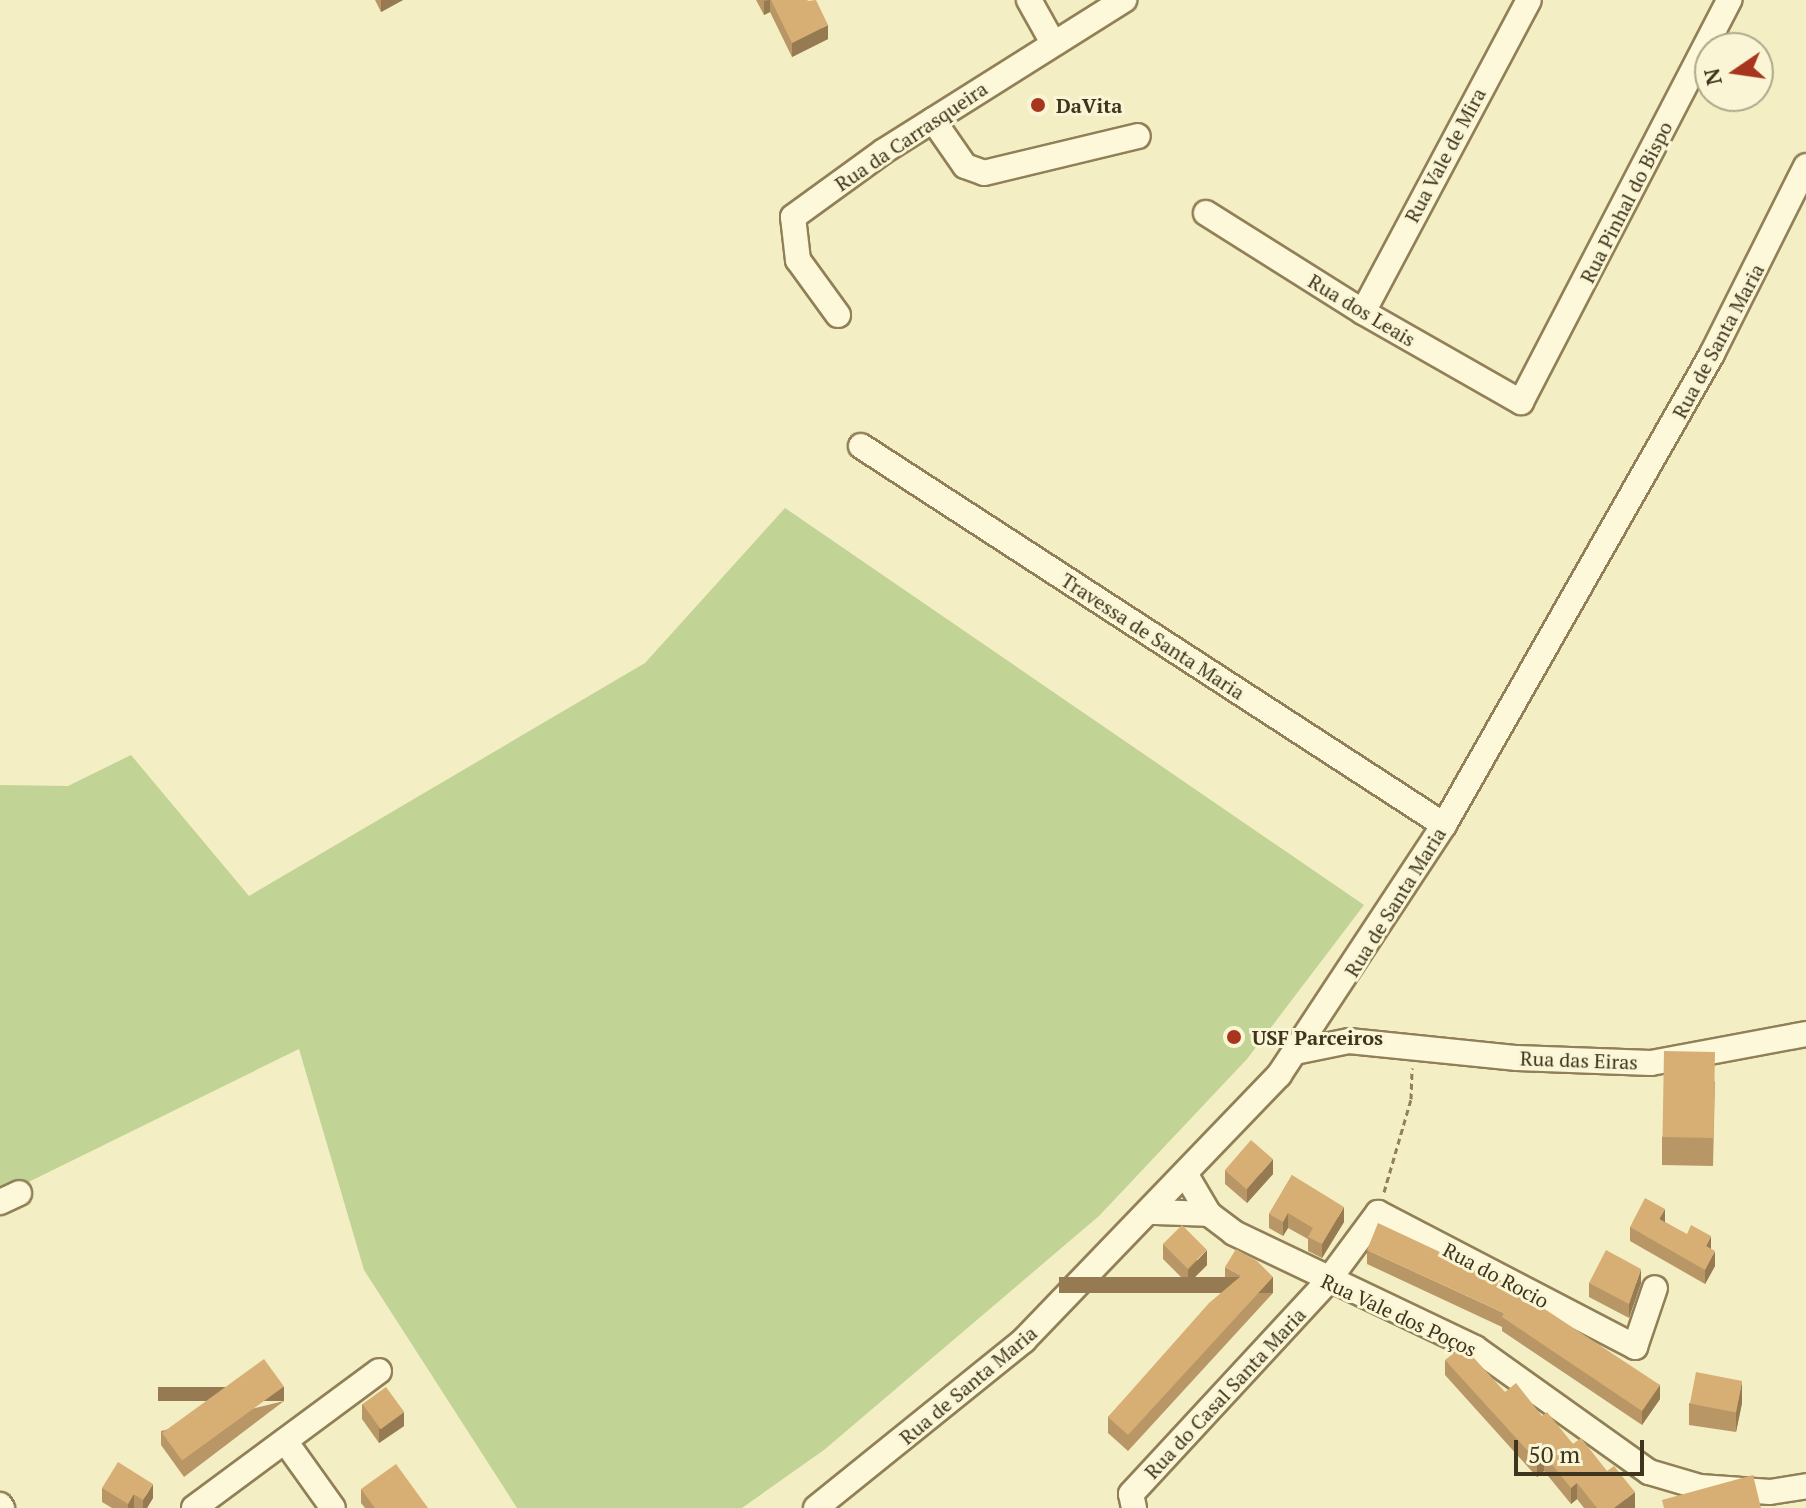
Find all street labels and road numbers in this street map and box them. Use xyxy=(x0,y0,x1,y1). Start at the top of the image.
street label: Rua da Carrasqueira xyxy=(830,76,992,196)
street label: Rua Vale de Mira xyxy=(1399,83,1491,227)
street label: Rua Pinhal do Bispo xyxy=(1575,117,1677,287)
street label: Rua de Santa Maria xyxy=(1667,260,1769,422)
street label: Rua dos Leais xyxy=(1304,269,1420,351)
street label: Travessa de Santa Maria xyxy=(1057,568,1249,704)
street label: Rua de Santa Maria xyxy=(1339,823,1451,981)
street label: Rua das Eiras xyxy=(1520,1046,1638,1074)
street label: Rua do Rocio xyxy=(1439,1237,1553,1313)
street label: Rua Vale dos Poços xyxy=(1317,1268,1481,1362)
street label: Rua do Casal Santa Maria xyxy=(1139,1302,1311,1484)
street label: Rua de Santa Maria xyxy=(895,1321,1041,1449)

